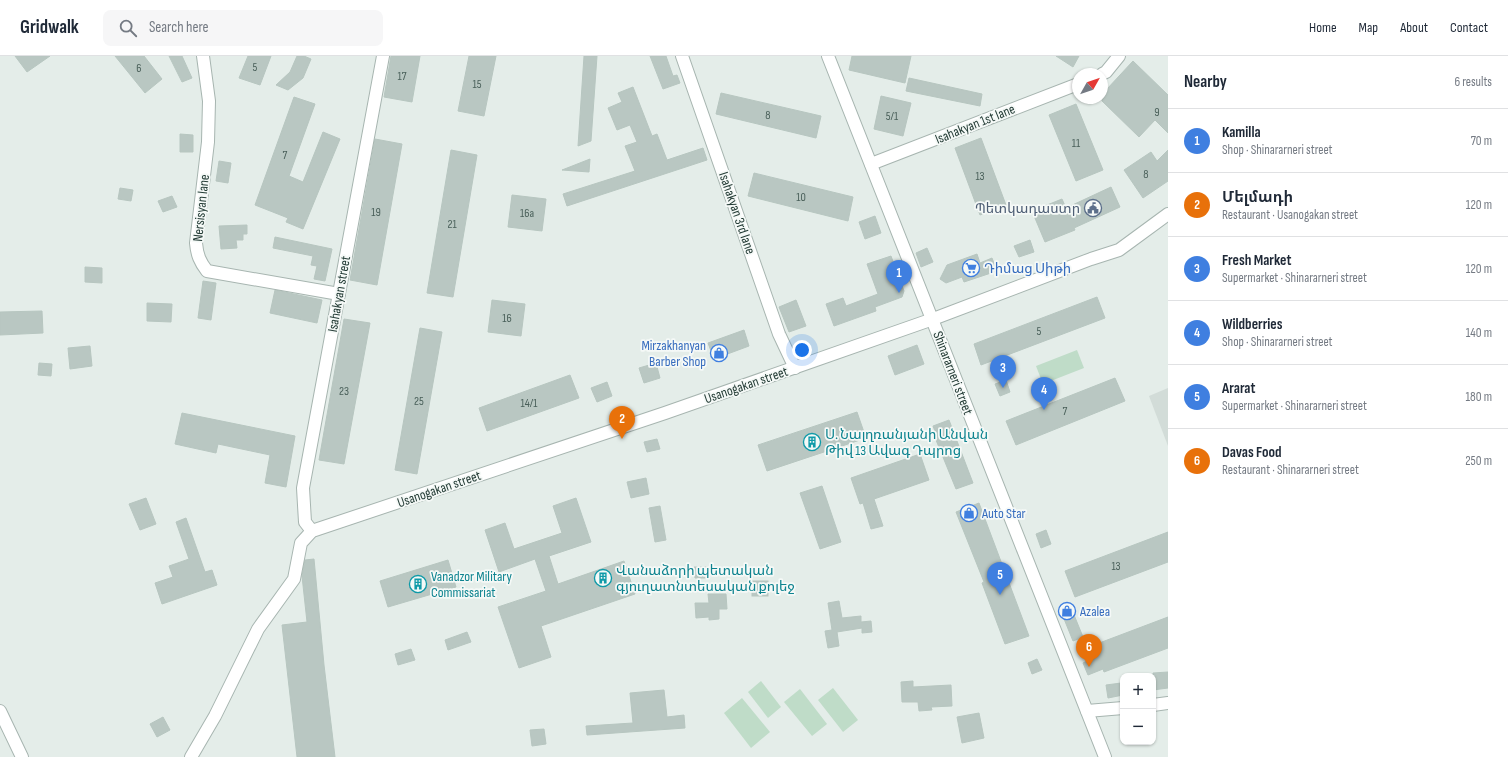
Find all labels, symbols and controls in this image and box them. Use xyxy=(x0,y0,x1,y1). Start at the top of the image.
search box xyxy=(103,10,383,46)
text: Gridwalk xyxy=(20,16,79,39)
icon: search xyxy=(117,17,139,39)
text: Search here xyxy=(149,18,209,37)
text: Home xyxy=(1309,19,1337,36)
text: Map xyxy=(1359,19,1378,36)
text: About xyxy=(1400,19,1428,36)
text: Contact xyxy=(1450,19,1488,36)
house number: 5 xyxy=(253,60,258,75)
house number: 6 xyxy=(136,61,142,76)
north arrow xyxy=(1072,68,1108,104)
house number: 17 xyxy=(398,69,407,84)
text: Nearby xyxy=(1184,72,1227,92)
text: 6 results xyxy=(1454,74,1492,90)
house number: 15 xyxy=(472,77,482,92)
street label: Isahakyan 1st lane xyxy=(933,100,1017,148)
house number: 9 xyxy=(1154,105,1160,120)
house number: 8 xyxy=(765,108,771,123)
house number: 5/1 xyxy=(886,109,899,124)
text: Kamilla xyxy=(1222,123,1261,142)
text: 1 xyxy=(1194,133,1200,149)
text: 70 m xyxy=(1471,133,1492,149)
house number: 11 xyxy=(1072,136,1081,151)
text: Shop · Shinararneri street xyxy=(1222,142,1333,158)
house number: 7 xyxy=(283,148,288,163)
house number: 8 xyxy=(1143,167,1149,182)
house number: 13 xyxy=(975,169,985,184)
street label: Isahakyan 3rd lane xyxy=(715,170,759,256)
street label: Nersisyan lane xyxy=(189,173,213,243)
text: Մելմադի xyxy=(1222,188,1293,207)
house number: 10 xyxy=(796,190,806,205)
text: 2 xyxy=(1194,197,1200,213)
text: 120 m xyxy=(1466,197,1492,213)
public building icon: Պետկադաստր xyxy=(1083,198,1103,218)
place label: Պետկադաստր xyxy=(975,200,1080,217)
house number: 19 xyxy=(371,205,381,220)
house number: 16a xyxy=(520,206,534,221)
text: Restaurant · Usanogakan street xyxy=(1222,207,1358,223)
house number: 21 xyxy=(447,217,457,232)
text: Fresh Market xyxy=(1222,251,1291,270)
street label: Isahakyan street xyxy=(324,254,354,334)
supermarket icon: Դիմաց Սիթի xyxy=(961,258,981,278)
pin: 1 xyxy=(886,260,912,293)
place label: Դիմաց Սիթի xyxy=(984,260,1071,277)
text: 3 xyxy=(1194,261,1200,277)
text: 120 m xyxy=(1466,261,1492,277)
text: Supermarket · Shinararneri street xyxy=(1222,270,1367,286)
house number: 16 xyxy=(502,311,512,326)
text: Wildberries xyxy=(1222,315,1283,334)
house number: 5 xyxy=(1037,324,1042,339)
text: 4 xyxy=(1194,325,1200,341)
text: 140 m xyxy=(1466,325,1492,341)
street label: Shinararneri street xyxy=(929,329,977,417)
text: Shop · Shinararneri street xyxy=(1222,334,1333,350)
place label: Mirzakhanyan Barber Shop xyxy=(641,337,706,370)
your location xyxy=(792,340,812,360)
shop icon: Mirzakhanyan Barber Shop xyxy=(709,343,729,363)
pin: 3 xyxy=(990,355,1016,388)
street label: Usanogakan street xyxy=(702,363,790,407)
pin: 4 xyxy=(1031,377,1057,410)
text: Ararat xyxy=(1222,379,1255,398)
house number: 23 xyxy=(339,384,349,399)
text: 5 xyxy=(1194,389,1200,405)
text: 180 m xyxy=(1466,389,1492,405)
house number: 25 xyxy=(414,394,424,409)
house number: 14/1 xyxy=(521,396,538,411)
text: Supermarket · Shinararneri street xyxy=(1222,398,1367,414)
house number: 7 xyxy=(1063,404,1068,419)
pin: 2 xyxy=(609,406,635,439)
place label: Ս. Նալղռանյանի Անվան Թիվ 13 Ավագ Դպրոց xyxy=(825,426,988,459)
building icon: Ս. Նալղռանյանի Անվան Թիվ 13 Ավագ Դպրոց xyxy=(802,432,822,452)
text: Davas Food xyxy=(1222,443,1282,462)
text: 6 xyxy=(1194,453,1200,469)
text: 250 m xyxy=(1465,453,1492,469)
text: Restaurant · Shinararneri street xyxy=(1222,462,1359,478)
street label: Usanogakan street xyxy=(395,467,483,511)
shop icon: Auto Star xyxy=(959,503,979,523)
place label: Auto Star xyxy=(981,505,1026,522)
house number: 13 xyxy=(1111,559,1121,574)
place label: Վանաձորի պետական գյուղատնտեսական քոլեջ xyxy=(616,562,795,595)
pin: 5 xyxy=(987,562,1013,595)
place label: Vanadzor Military Commissariat xyxy=(431,568,513,601)
building icon: Վանաձորի պետական գյուղատնտեսական քոլեջ xyxy=(593,568,613,588)
building icon: Vanadzor Military Commissariat xyxy=(408,574,428,594)
shop icon: Azalea xyxy=(1057,601,1077,621)
place label: Azalea xyxy=(1079,603,1110,620)
pin: 6 xyxy=(1076,634,1102,667)
map controls xyxy=(1120,673,1156,745)
button: + xyxy=(1120,673,1156,709)
button: − xyxy=(1120,709,1156,745)

